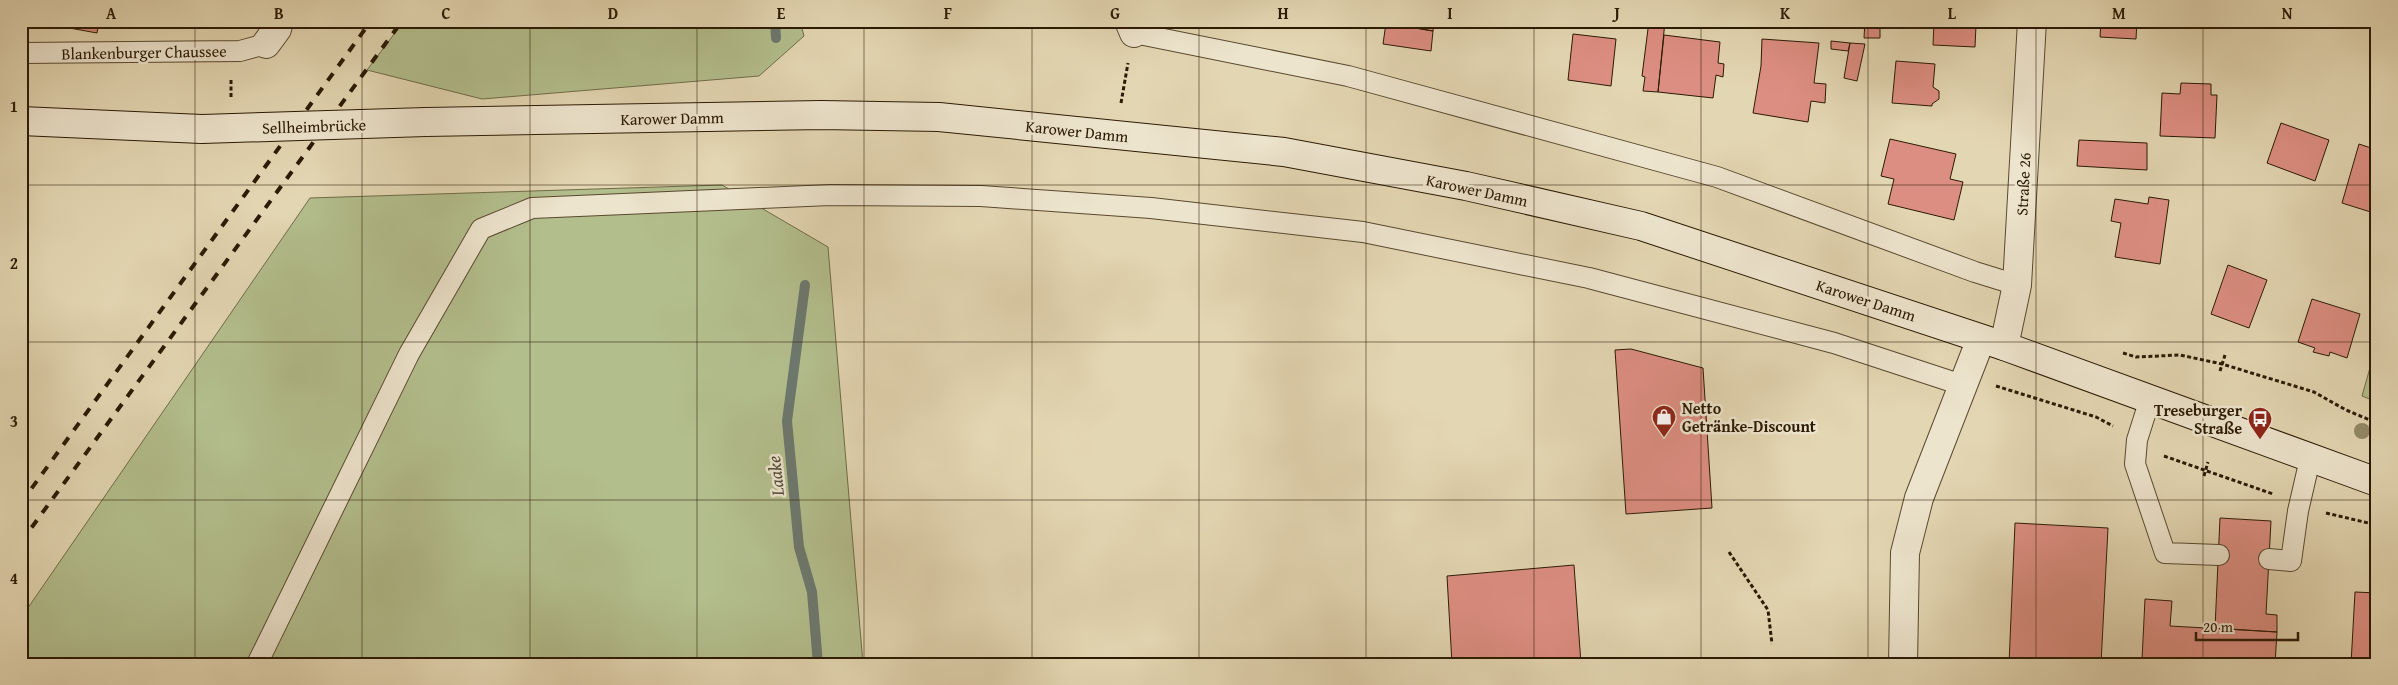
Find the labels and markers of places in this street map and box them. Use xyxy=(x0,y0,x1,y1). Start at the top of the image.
place label: Netto Getränke-Discount xyxy=(1682,396,1816,438)
place label: Treseburger Straße xyxy=(2154,398,2243,440)
shop icon: Netto Getränke-Discount xyxy=(1651,404,1677,438)
bus stop icon: Treseburger Straße xyxy=(2247,406,2273,440)

